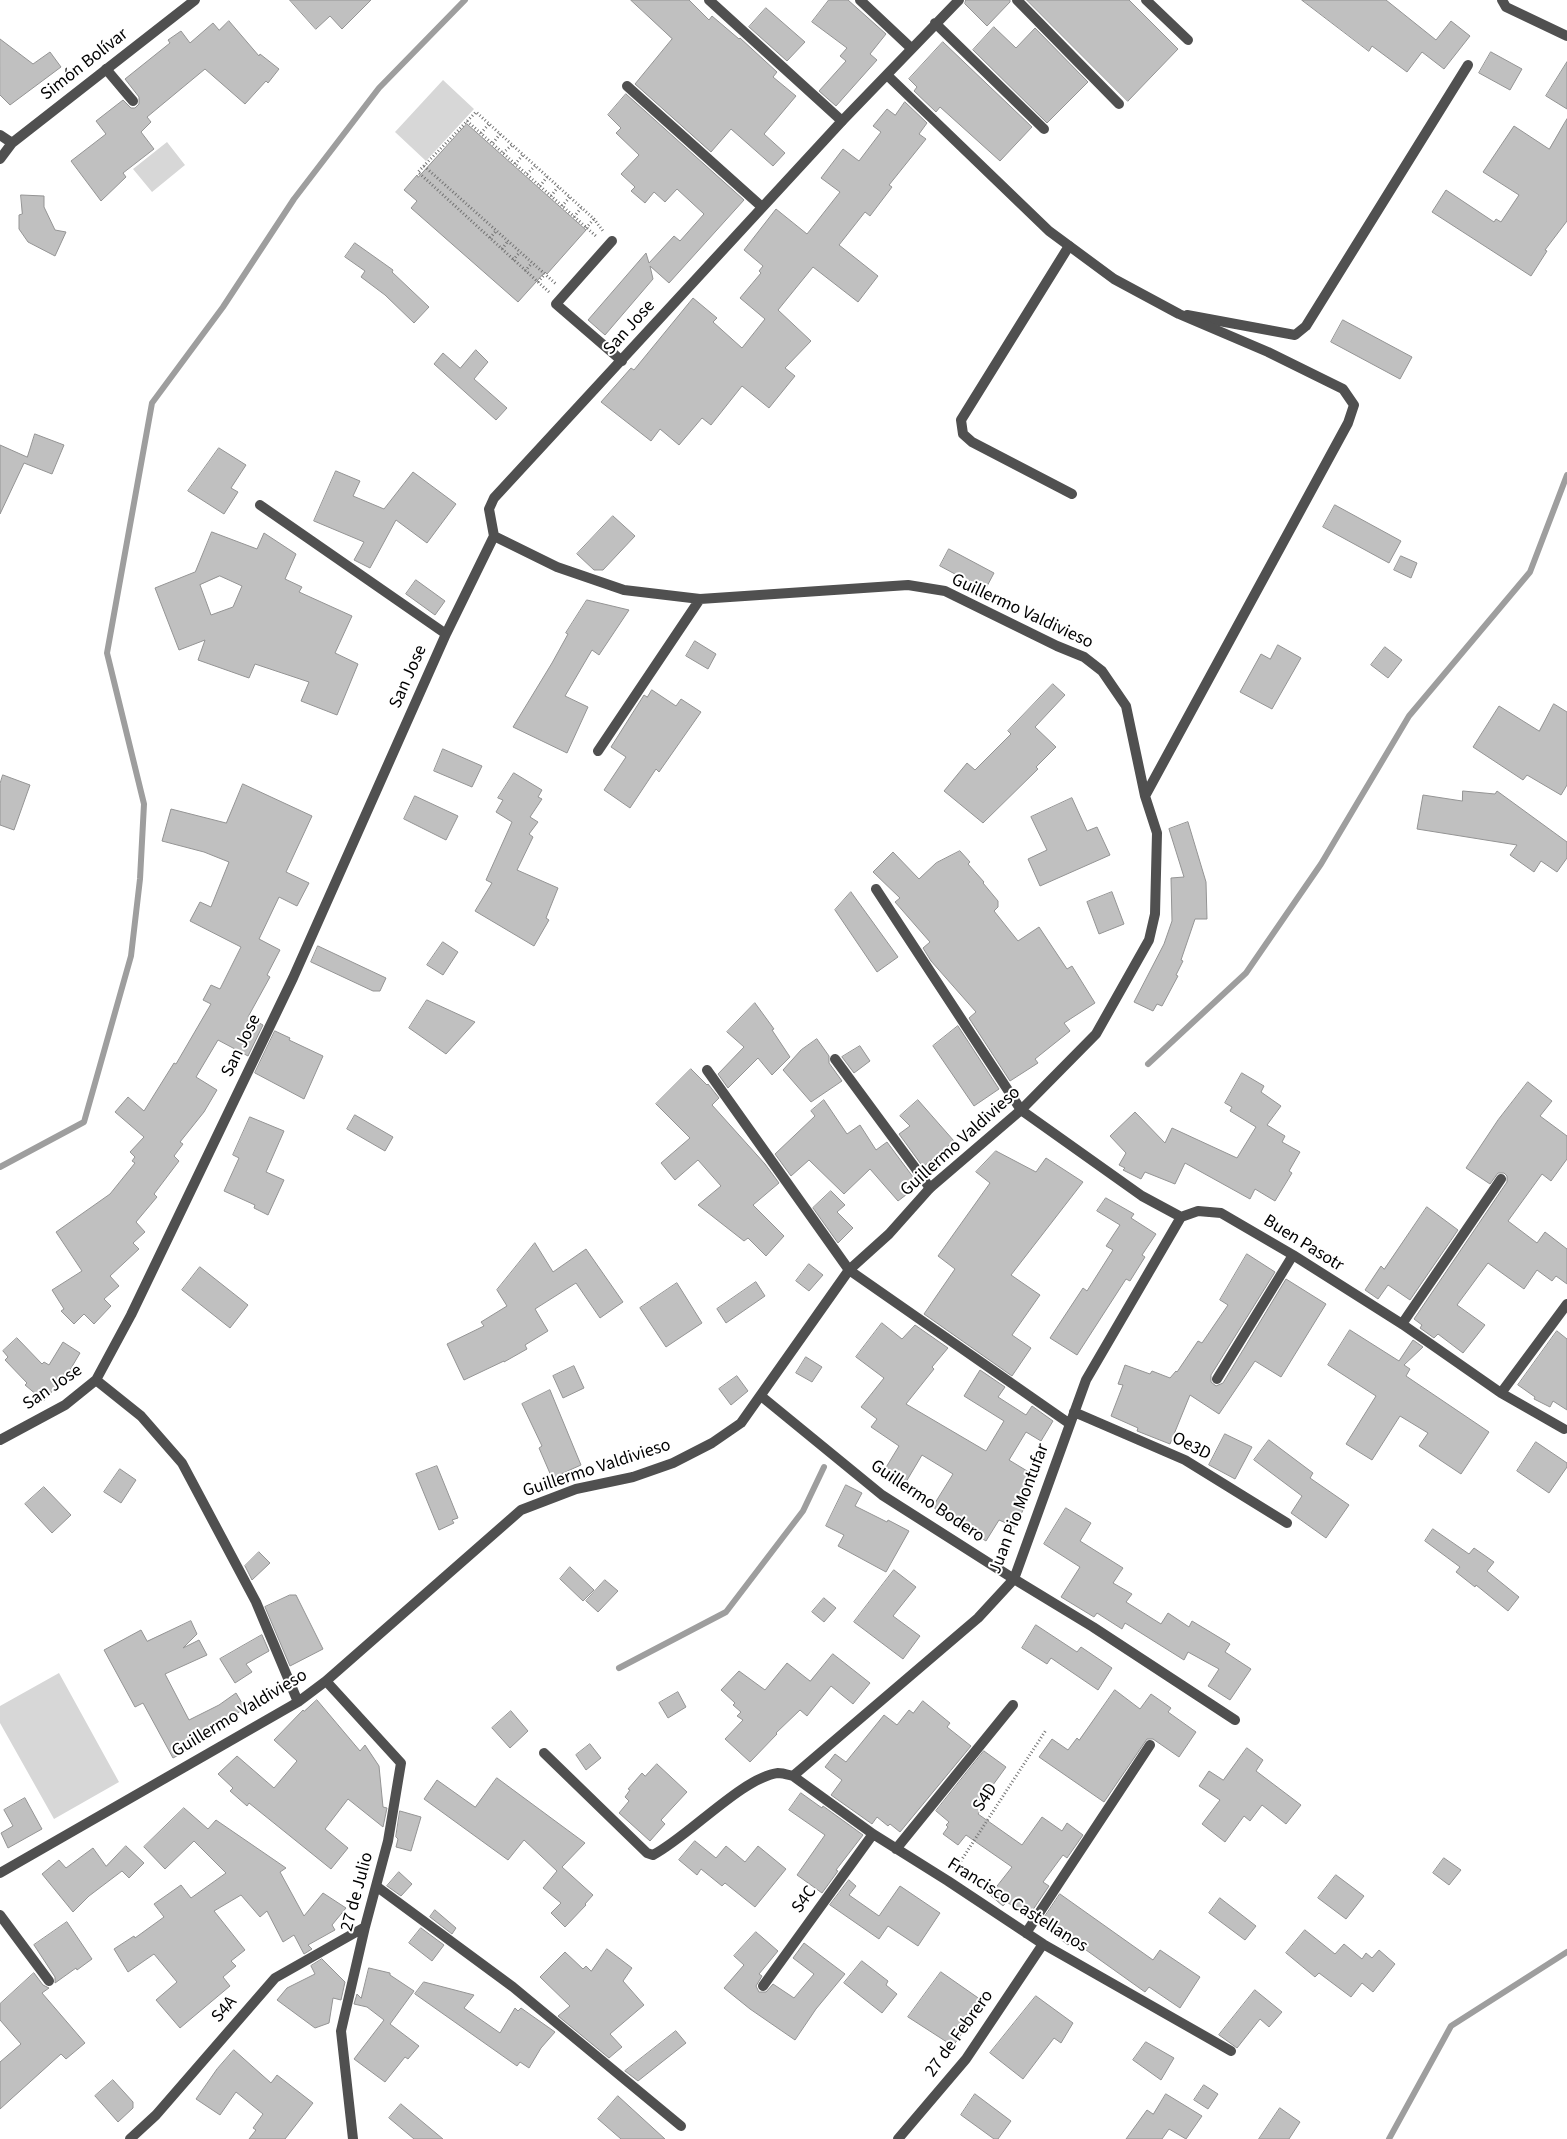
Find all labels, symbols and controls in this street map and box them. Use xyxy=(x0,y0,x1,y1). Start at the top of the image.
street label: Simón Bolívar xyxy=(37,24,133,106)
street label: San Jose xyxy=(600,296,660,360)
street label: Guillermo Valdivieso xyxy=(948,570,1096,654)
street label: San Jose xyxy=(386,642,432,712)
street label: San Jose xyxy=(218,1011,266,1081)
street label: Guillermo Valdivieso xyxy=(897,1082,1025,1202)
street label: Buen Pasotr xyxy=(1259,1211,1347,1277)
street label: San Jose xyxy=(19,1360,87,1416)
street label: Oe3D xyxy=(1168,1428,1214,1466)
street label: Guillermo Valdivieso xyxy=(520,1435,674,1503)
street label: Juan Pio Montufar xyxy=(985,1441,1055,1577)
street label: Guillermo Bodero xyxy=(866,1456,988,1548)
street label: Guillermo Valdivieso xyxy=(168,1665,312,1763)
street label: S4D xyxy=(969,1780,1003,1816)
street label: 27 de Julio xyxy=(337,1850,379,1934)
street label: Francisco Castellanos xyxy=(943,1854,1091,1958)
street label: S4C xyxy=(788,1882,822,1918)
street label: 27 de Febrero xyxy=(921,1986,999,2082)
street label: S4A xyxy=(208,1992,242,2028)

